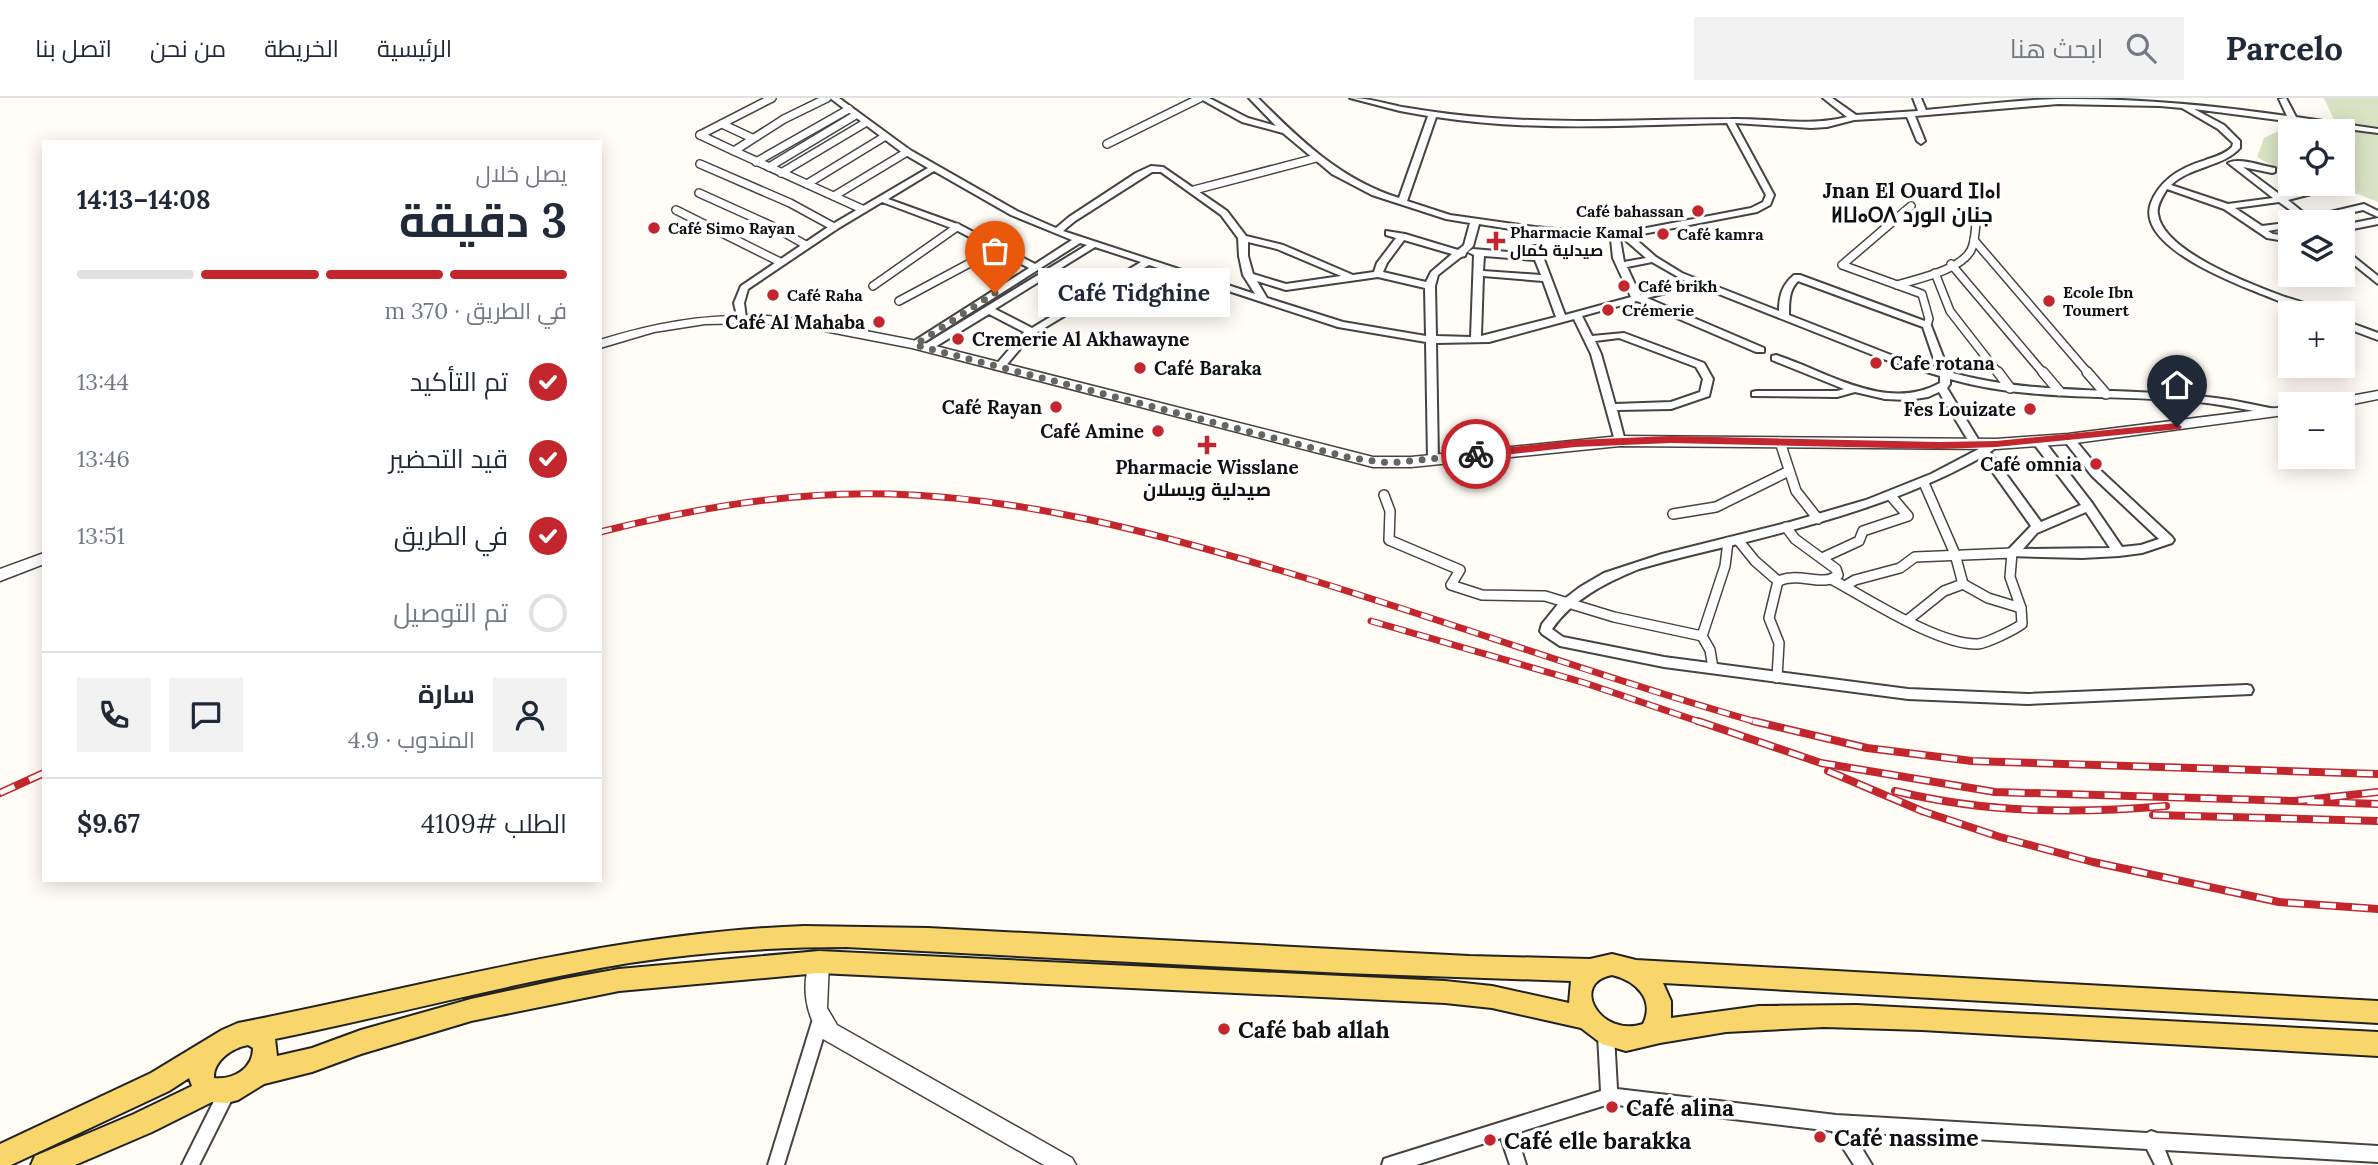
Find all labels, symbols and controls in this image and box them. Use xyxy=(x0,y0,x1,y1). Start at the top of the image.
search box xyxy=(1694,17,2184,80)
text: Parcelo xyxy=(2226,27,2343,69)
icon: search xyxy=(2122,29,2160,67)
text: ابحث هنا xyxy=(2010,32,2104,65)
text: اتصل بنا xyxy=(35,33,112,64)
text: من نحن xyxy=(150,33,226,64)
text: الخريطة xyxy=(264,33,339,64)
text: الرئيسية xyxy=(377,33,452,64)
map controls xyxy=(2278,119,2355,469)
button: locate xyxy=(2278,119,2355,196)
text: يصل خلال xyxy=(476,159,567,188)
district label: Jnan El Ouard ⵊⵏⴰⵏ ⵍⵡⴰⵔⴷ جنان الورد xyxy=(1823,177,2001,228)
text: 14:08–14:13 xyxy=(77,183,211,216)
text: 3 دقيقة xyxy=(399,191,567,250)
place label: Café bahassan xyxy=(1576,201,1684,221)
marker: Café bahassan xyxy=(1690,203,1706,219)
button: layers xyxy=(2278,210,2355,287)
place label: Café Simo Rayan xyxy=(668,218,795,238)
marker: Café Simo Rayan xyxy=(646,220,662,236)
pin xyxy=(965,221,1025,293)
place label: Pharmacie Kamal صيدلية كمال xyxy=(1510,222,1643,260)
place label: Café kamra xyxy=(1677,224,1764,244)
marker: Café kamra xyxy=(1655,226,1671,242)
icon: bag xyxy=(976,232,1014,270)
marker: Pharmacie Kamal صيدلية كمال xyxy=(1488,233,1504,249)
callout: Café Tidghine xyxy=(1037,268,1230,318)
place label: Café brikh xyxy=(1638,276,1718,296)
text: Café Tidghine xyxy=(1058,278,1210,307)
marker: Café brikh xyxy=(1616,278,1632,294)
place label: Ecole Ibn Toumert xyxy=(2063,282,2134,320)
place label: Café Raha xyxy=(787,285,863,305)
marker: Café Raha xyxy=(765,287,781,303)
marker: Ecole Ibn Toumert xyxy=(2041,293,2057,309)
text: في الطريق · 370 m xyxy=(384,296,567,325)
place label: Crémerie xyxy=(1622,300,1694,320)
button: + xyxy=(2278,301,2355,378)
marker: Crémerie xyxy=(1600,302,1616,318)
place label: Café Al Mahaba xyxy=(725,310,865,334)
marker: Café Al Mahaba xyxy=(871,314,887,330)
place label: Cremerie Al Akhawayne xyxy=(972,327,1190,351)
marker: Cremerie Al Akhawayne xyxy=(950,331,966,347)
place label: Cafe rotana xyxy=(1890,351,1995,375)
marker: Cafe rotana xyxy=(1868,355,1884,371)
pin xyxy=(2147,355,2207,427)
place label: Café Baraka xyxy=(1154,356,1262,380)
marker: Café Baraka xyxy=(1132,360,1148,376)
icon: check xyxy=(529,363,567,401)
text: تم التأكيد xyxy=(410,365,508,398)
icon: home xyxy=(2158,366,2196,404)
text: 13:44 xyxy=(77,367,129,396)
button: − xyxy=(2278,392,2355,469)
place label: Café Rayan xyxy=(942,395,1042,419)
place label: Fes Louizate xyxy=(1904,397,2016,421)
marker: Café Rayan xyxy=(1048,399,1064,415)
marker: Fes Louizate xyxy=(2022,401,2038,417)
place label: Café Amine xyxy=(1040,419,1144,443)
courier xyxy=(1441,419,1511,489)
marker: Café Amine xyxy=(1150,423,1166,439)
icon: bike xyxy=(1457,435,1495,473)
marker: Pharmacie Wisslane صيدلية ويسلان xyxy=(1199,437,1215,453)
icon: check xyxy=(529,440,567,478)
text: قيد التحضير xyxy=(389,442,508,475)
text: 13:46 xyxy=(77,444,130,473)
place label: Café omnia xyxy=(1980,452,2082,476)
place label: Pharmacie Wisslane صيدلية ويسلان xyxy=(1115,455,1299,501)
marker: Café omnia xyxy=(2088,456,2104,472)
icon: check xyxy=(529,517,567,555)
text: في الطريق xyxy=(394,519,508,552)
text: 13:51 xyxy=(77,521,125,550)
text: تم التوصيل xyxy=(393,596,508,629)
text: سارة xyxy=(418,677,475,710)
button: phone xyxy=(77,678,151,752)
button: chat xyxy=(169,678,243,752)
button: person xyxy=(493,678,567,752)
text: المندوب · 4.9 xyxy=(348,725,475,754)
text: $9.67 xyxy=(77,807,140,840)
text: الطلب #4109 xyxy=(421,807,567,840)
place label: Café bab allah xyxy=(1238,1015,1390,1044)
marker: Café bab allah xyxy=(1216,1021,1232,1037)
place label: Café alina xyxy=(1626,1093,1734,1122)
marker: Café alina xyxy=(1604,1099,1620,1115)
place label: Café nassime xyxy=(1834,1123,1979,1152)
place label: Café elle barakka xyxy=(1504,1126,1691,1155)
marker: Café nassime xyxy=(1812,1129,1828,1145)
marker: Café elle barakka xyxy=(1482,1132,1498,1148)

